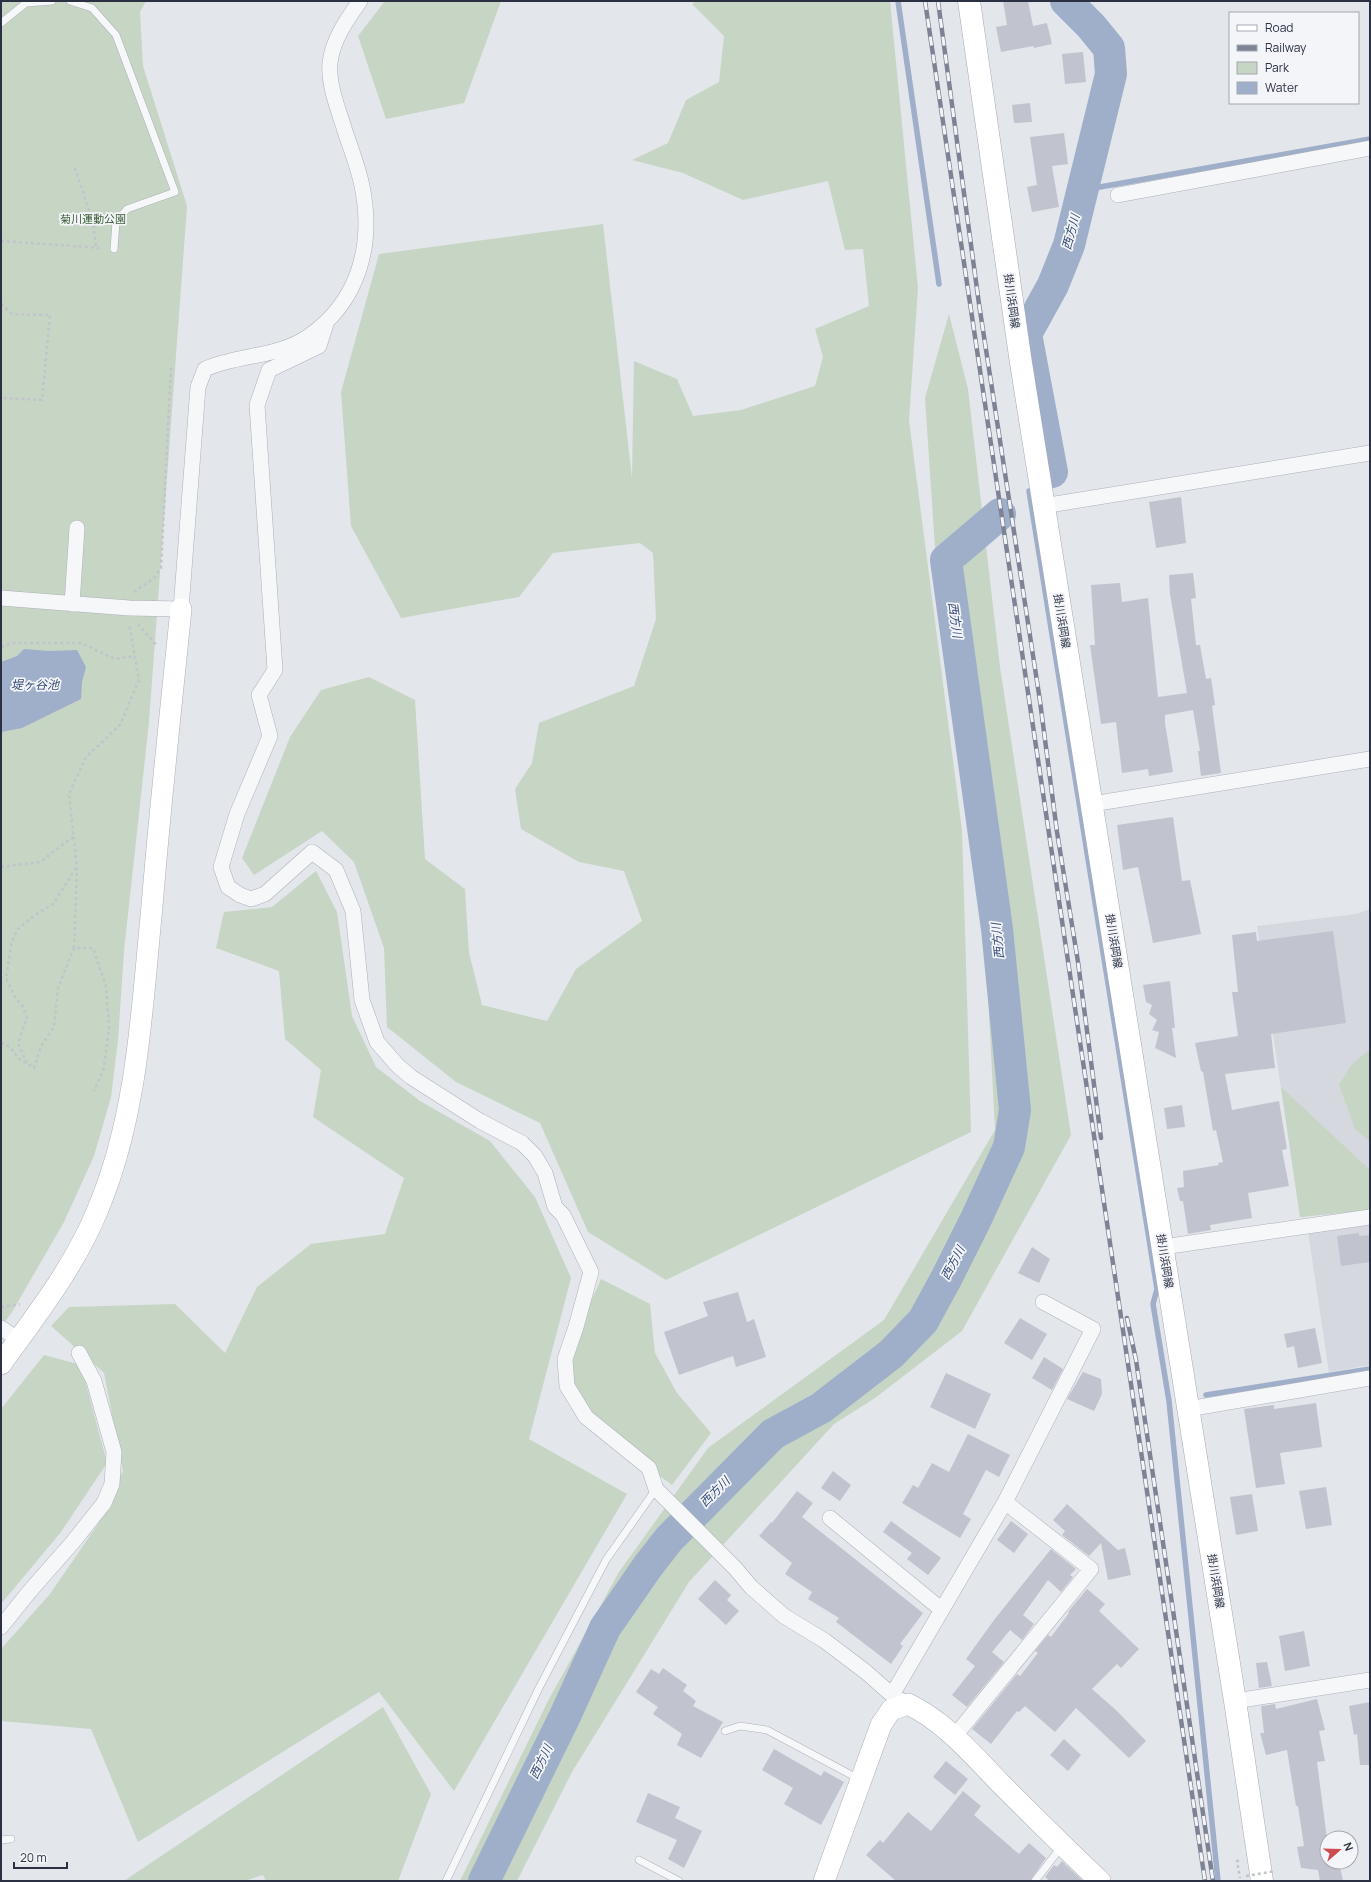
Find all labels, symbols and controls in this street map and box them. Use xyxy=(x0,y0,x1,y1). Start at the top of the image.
legend xyxy=(1229,12,1359,104)
text: Road xyxy=(1265,19,1293,36)
text: Railway xyxy=(1265,39,1307,56)
text: Park xyxy=(1265,59,1290,76)
text: Water xyxy=(1265,79,1299,96)
water label: 西方川 xyxy=(1058,210,1084,251)
park label: 菊川運動公園 xyxy=(60,211,126,226)
street label: 掛川浜岡線 xyxy=(1001,273,1024,329)
street label: 掛川浜岡線 xyxy=(1051,593,1074,649)
water label: 西方川 xyxy=(945,601,967,641)
water label: 堤ヶ谷池 xyxy=(11,676,60,693)
street label: 掛川浜岡線 xyxy=(1103,913,1126,969)
water label: 西方川 xyxy=(987,920,1008,960)
street label: 掛川浜岡線 xyxy=(1154,1233,1177,1289)
water label: 西方川 xyxy=(937,1241,969,1283)
water label: 西方川 xyxy=(696,1471,735,1510)
street label: 掛川浜岡線 xyxy=(1205,1553,1228,1609)
water label: 西方川 xyxy=(525,1740,557,1782)
north arrow xyxy=(1319,1830,1359,1870)
text: N xyxy=(1340,1840,1357,1853)
scale bar xyxy=(14,1844,67,1870)
text: 20 m xyxy=(20,1849,47,1866)

